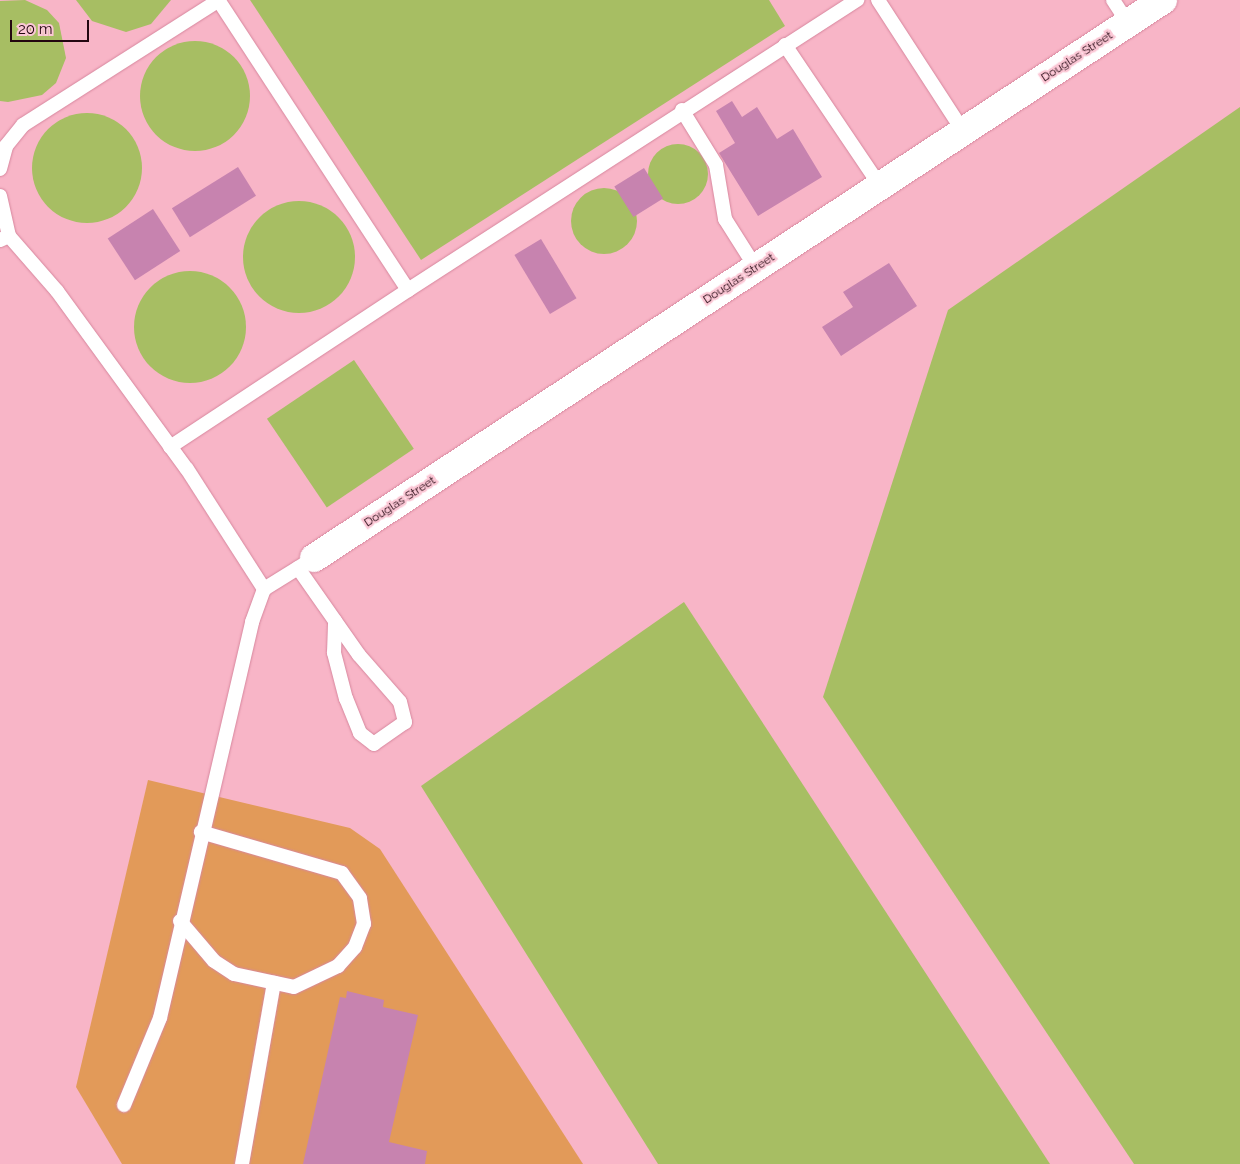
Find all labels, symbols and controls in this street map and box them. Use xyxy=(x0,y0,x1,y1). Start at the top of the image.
scale bar xyxy=(12,10,91,42)
text: 20 m xyxy=(18,20,53,38)
street label: Douglas Street xyxy=(1039,29,1115,85)
street label: Douglas Street xyxy=(701,251,777,307)
street label: Douglas Street xyxy=(362,474,438,530)

